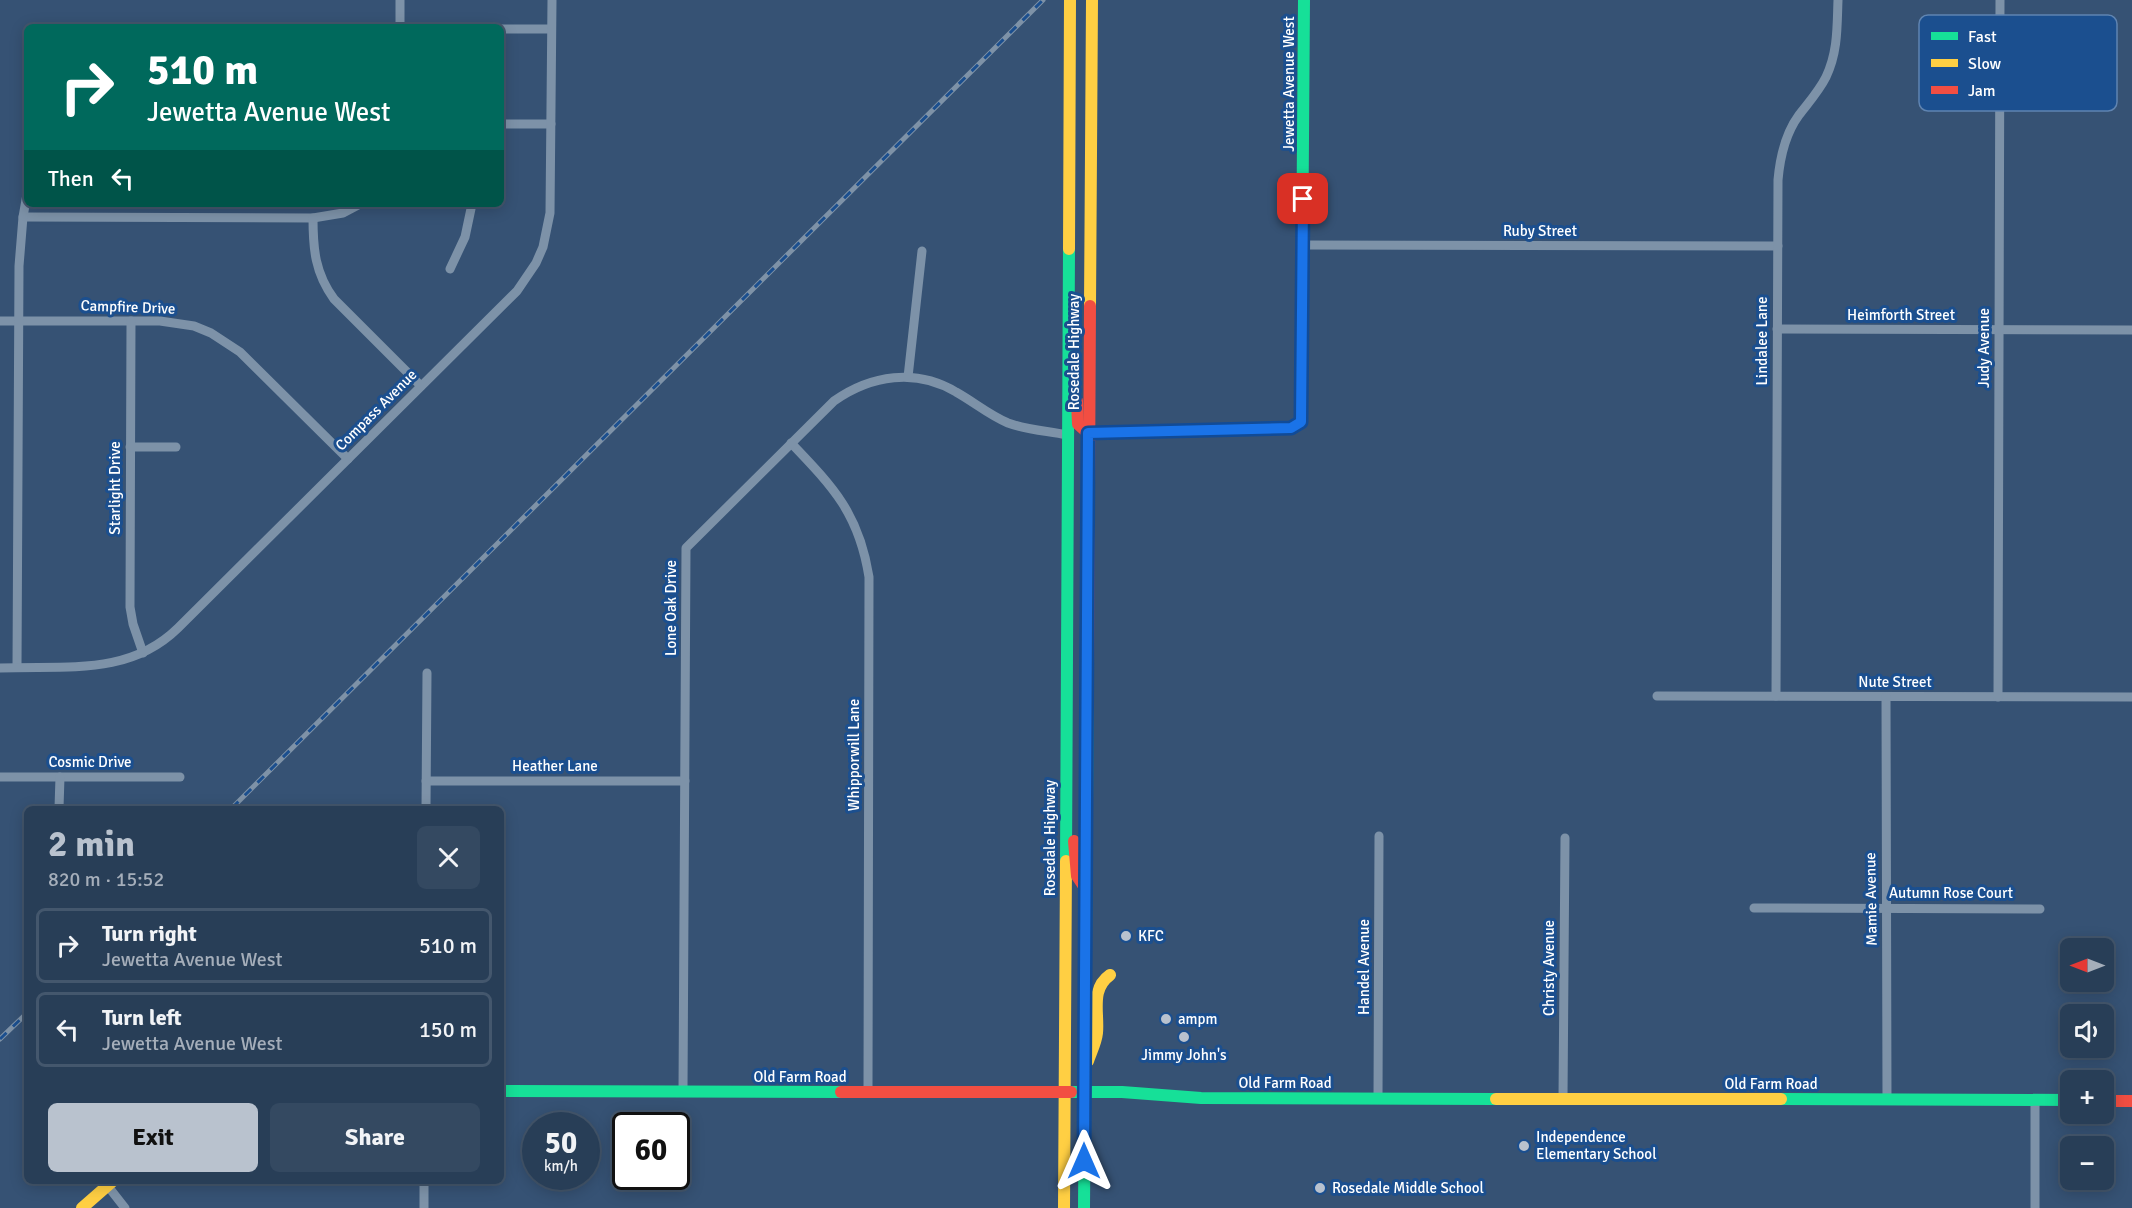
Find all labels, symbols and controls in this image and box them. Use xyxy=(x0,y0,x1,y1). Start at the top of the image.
legend xyxy=(1919,15,2117,111)
street label: Jewetta Avenue West xyxy=(1280,16,1298,152)
text: Fast xyxy=(1968,27,1997,47)
text: 510 m xyxy=(147,45,258,96)
icon: right xyxy=(48,48,126,126)
text: Slow xyxy=(1968,54,2002,74)
text: Jam xyxy=(1968,81,1996,101)
text: Jewetta Avenue West xyxy=(147,96,391,129)
icon: left xyxy=(106,162,139,195)
text: Then xyxy=(48,165,94,192)
pin xyxy=(1277,173,1328,224)
icon: arrive xyxy=(1286,182,1319,215)
street label: Ruby Street xyxy=(1503,222,1577,240)
street label: Rosedale Highway xyxy=(1065,294,1083,410)
street label: Campfire Drive xyxy=(80,296,176,318)
street label: Lindalee Lane xyxy=(1753,297,1771,385)
street label: Heimforth Street xyxy=(1847,306,1955,324)
street label: Judy Avenue xyxy=(1975,308,1993,388)
street label: Compass Avenue xyxy=(332,366,420,454)
street label: Starlight Drive xyxy=(106,441,124,535)
street label: Lone Oak Drive xyxy=(662,560,680,656)
street label: Nute Street xyxy=(1858,673,1932,691)
street label: Whipporwill Lane xyxy=(845,699,863,811)
street label: Cosmic Drive xyxy=(48,753,132,771)
street label: Heather Lane xyxy=(512,757,598,775)
street label: Rosedale Highway xyxy=(1041,780,1059,896)
text: 2 min xyxy=(48,822,135,867)
button: close xyxy=(417,826,480,889)
street label: Mamie Avenue xyxy=(1861,852,1881,946)
text: 820 m · 15:52 xyxy=(48,867,164,892)
street label: Autumn Rose Court xyxy=(1889,884,2013,902)
street label: Handel Avenue xyxy=(1355,919,1373,1015)
text: Turn right xyxy=(102,920,197,947)
street label: Christy Avenue xyxy=(1540,920,1558,1016)
place label: KFC xyxy=(1138,927,1164,945)
icon: right xyxy=(51,929,84,962)
marker: KFC xyxy=(1119,929,1133,943)
text: 510 m xyxy=(419,932,477,959)
north arrow xyxy=(2060,938,2114,992)
map controls xyxy=(2060,938,2114,1190)
text: Jewetta Avenue West xyxy=(102,947,282,972)
text: Turn left xyxy=(102,1004,182,1031)
button: sound xyxy=(2060,1004,2114,1058)
place label: ampm xyxy=(1178,1010,1218,1028)
marker: ampm xyxy=(1159,1012,1173,1026)
icon: left xyxy=(51,1013,84,1046)
text: 150 m xyxy=(419,1016,477,1043)
marker: Jimmy John's xyxy=(1177,1030,1191,1044)
text: Jewetta Avenue West xyxy=(102,1031,282,1056)
place label: Jimmy John's xyxy=(1141,1046,1227,1064)
street label: Old Farm Road xyxy=(753,1068,847,1086)
button: + xyxy=(2060,1070,2114,1124)
street label: Old Farm Road xyxy=(1238,1074,1332,1092)
street label: Old Farm Road xyxy=(1724,1075,1818,1093)
button: Exit xyxy=(48,1103,258,1172)
button: Share xyxy=(270,1103,480,1172)
speed limit sign: 60 xyxy=(612,1112,690,1190)
text: 50 xyxy=(545,1125,577,1162)
place label: Independence Elementary School xyxy=(1536,1128,1657,1163)
position arrow xyxy=(1052,1129,1116,1193)
button: − xyxy=(2060,1136,2114,1190)
marker: Independence Elementary School xyxy=(1517,1139,1531,1153)
text: km/h xyxy=(544,1157,578,1175)
place label: Rosedale Middle School xyxy=(1332,1179,1484,1197)
marker: Rosedale Middle School xyxy=(1313,1181,1327,1195)

